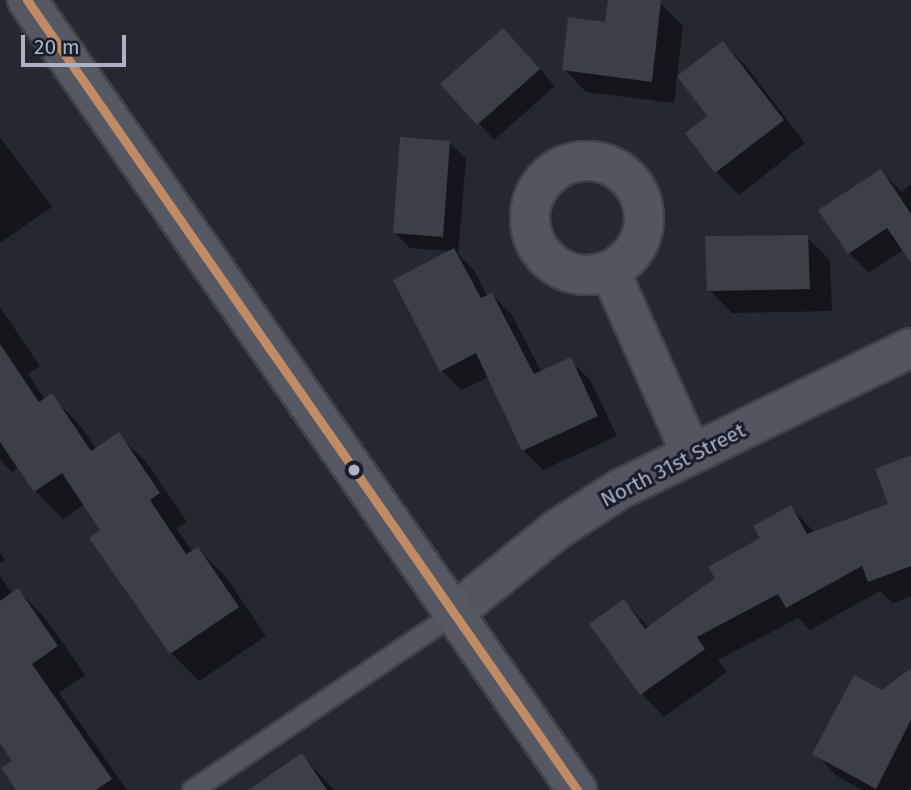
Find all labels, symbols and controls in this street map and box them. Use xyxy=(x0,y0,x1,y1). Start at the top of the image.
scale bar xyxy=(24,21,130,65)
text: 20 m xyxy=(34,34,80,60)
street label: North 31st Street xyxy=(596,418,750,512)
unlabelled marker xyxy=(347,463,361,477)

